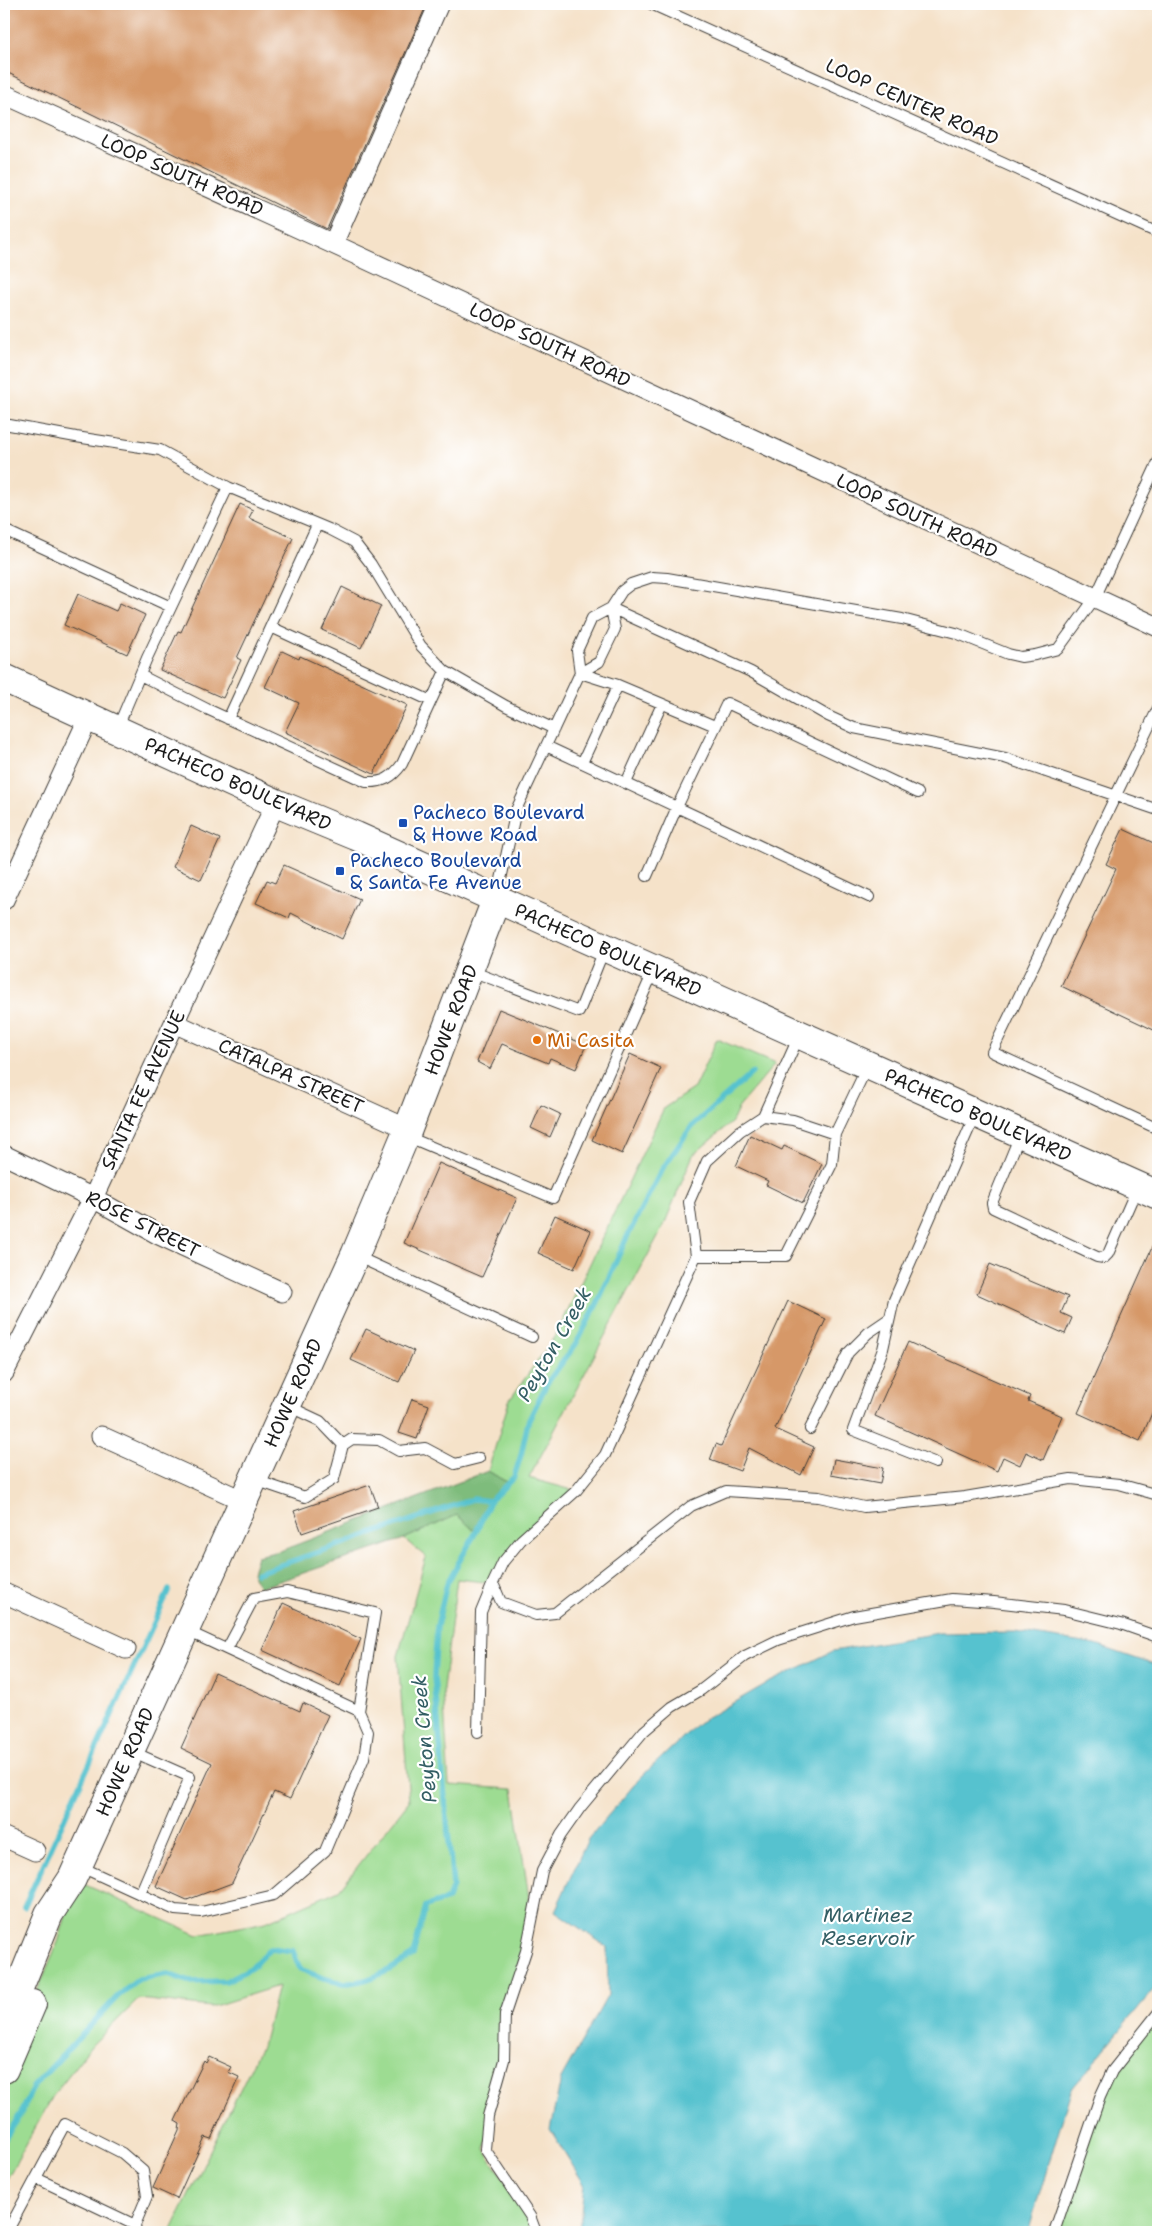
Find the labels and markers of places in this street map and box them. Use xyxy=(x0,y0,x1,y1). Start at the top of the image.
place label: Pacheco Boulevard & Howe Road xyxy=(413,800,585,847)
marker: Pacheco Boulevard & Howe Road xyxy=(397,817,409,829)
place label: Pacheco Boulevard & Santa Fe Avenue xyxy=(350,848,522,895)
marker: Pacheco Boulevard & Santa Fe Avenue xyxy=(334,865,346,877)
place label: Mi Casita xyxy=(547,1028,634,1053)
marker: Mi Casita xyxy=(531,1034,543,1046)

